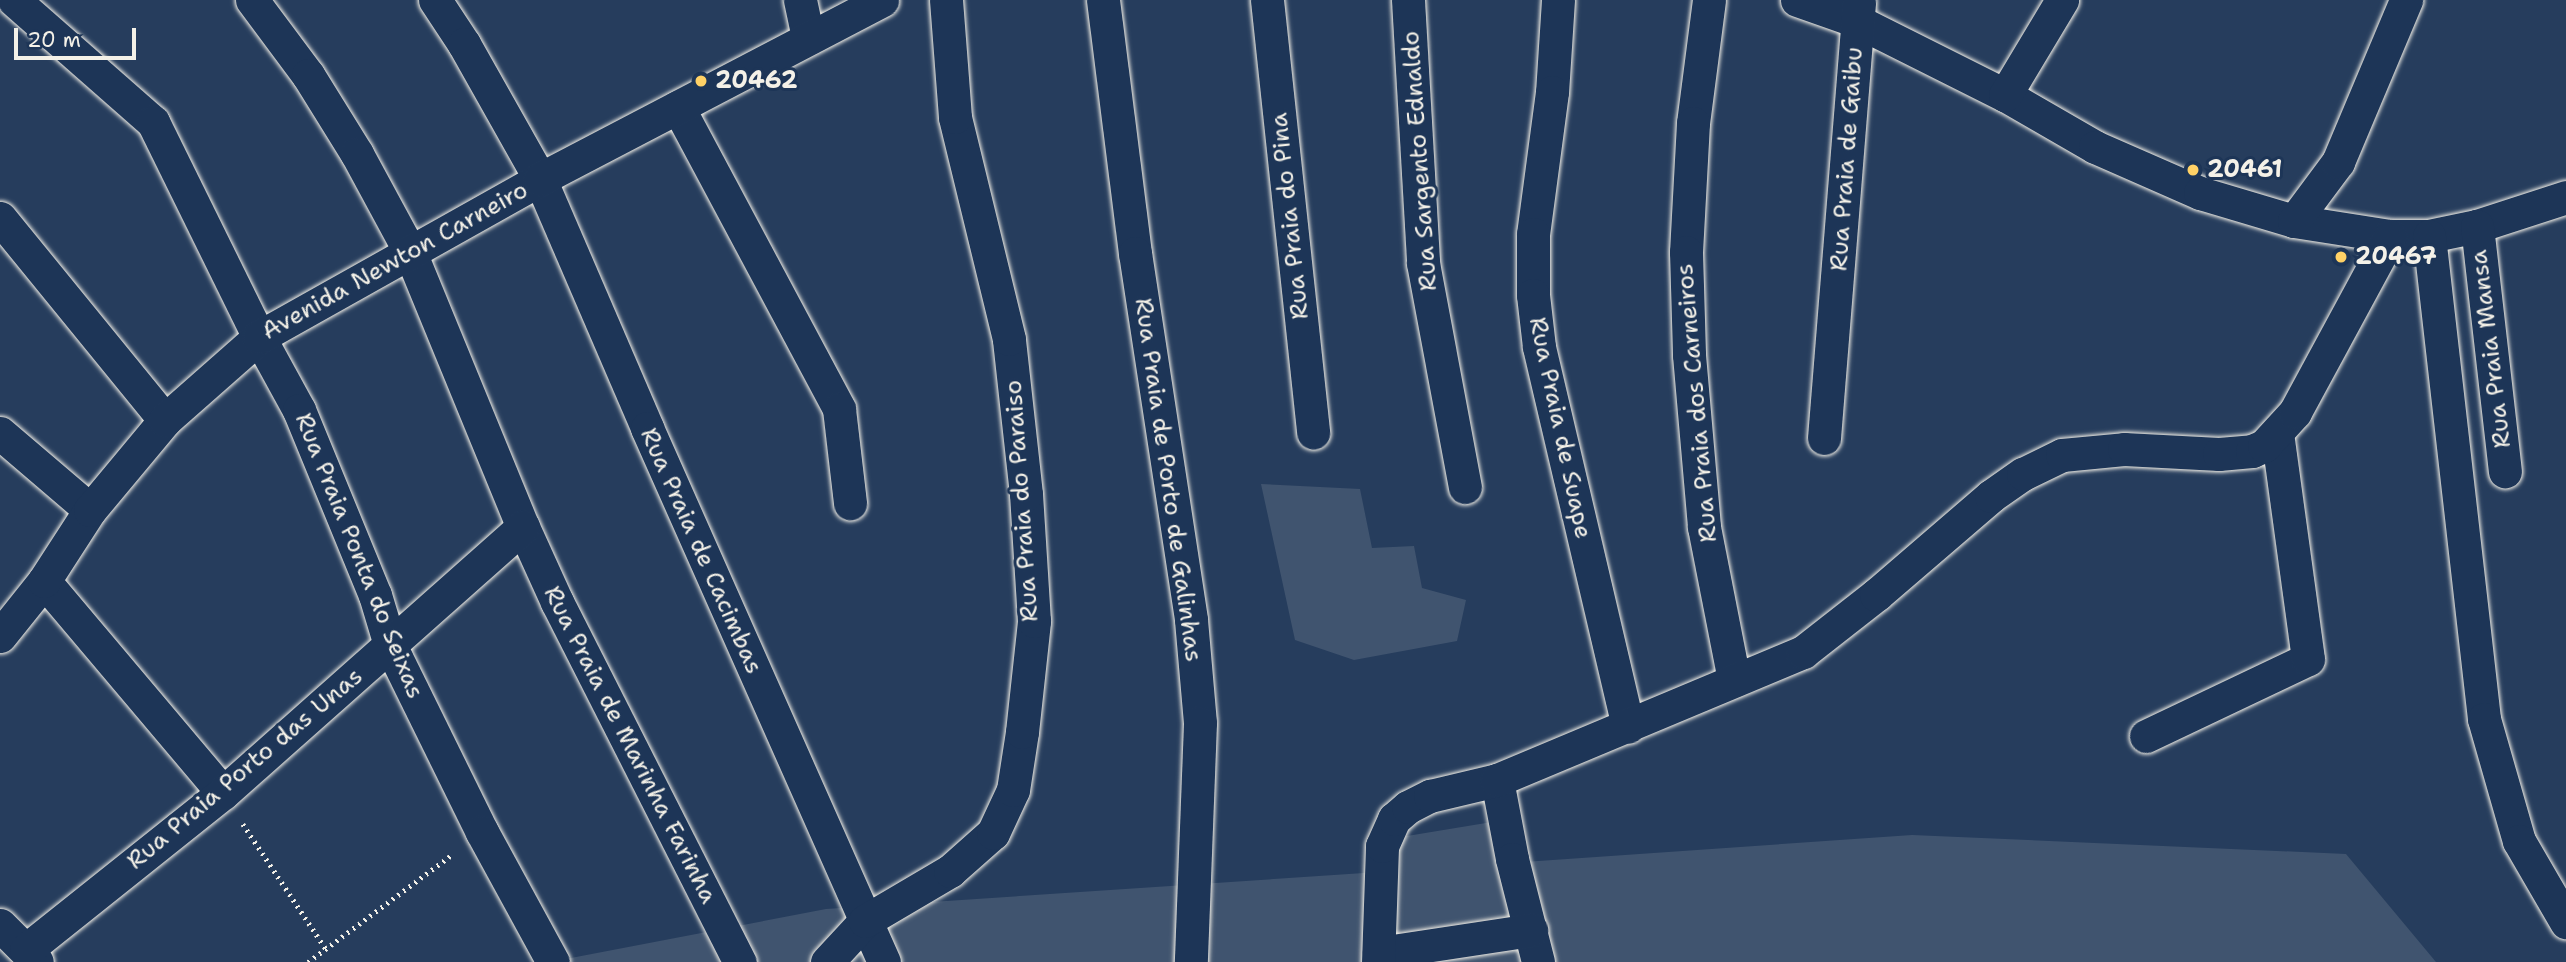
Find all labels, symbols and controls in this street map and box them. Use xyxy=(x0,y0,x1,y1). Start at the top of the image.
scale bar xyxy=(18,14,140,58)
text: 20 m xyxy=(27,26,81,54)
street label: Rua Sargento Ednaldo xyxy=(1397,30,1443,292)
street label: Rua Praia de Gaibu xyxy=(1825,46,1869,272)
place label: 20462 xyxy=(715,67,798,95)
marker: 20462 xyxy=(693,73,709,89)
street label: Rua Praia do Pina xyxy=(1265,111,1315,321)
place label: 20461 xyxy=(2207,156,2282,184)
marker: 20461 xyxy=(2185,162,2201,178)
street label: Avenida Newton Carneiro xyxy=(257,176,533,346)
place label: 20467 xyxy=(2355,243,2437,271)
street label: Rua Praia Mansa xyxy=(2465,248,2517,450)
marker: 20467 xyxy=(2333,249,2349,265)
street label: Rua Praia dos Carneiros xyxy=(1670,262,1724,544)
street label: Rua Praia de Porto de Galinhas xyxy=(1128,296,1208,664)
street label: Rua Praia de Suape xyxy=(1522,315,1598,541)
street label: Rua Praia do Paraiso xyxy=(999,379,1045,623)
street label: Rua Praia Ponta do Seixas xyxy=(288,409,430,703)
street label: Rua Praia de Cacimbas xyxy=(634,424,768,678)
street label: Rua Praia de Marinha Farinha xyxy=(537,582,723,908)
street label: Rua Praia Porto das Unas xyxy=(121,662,369,876)

